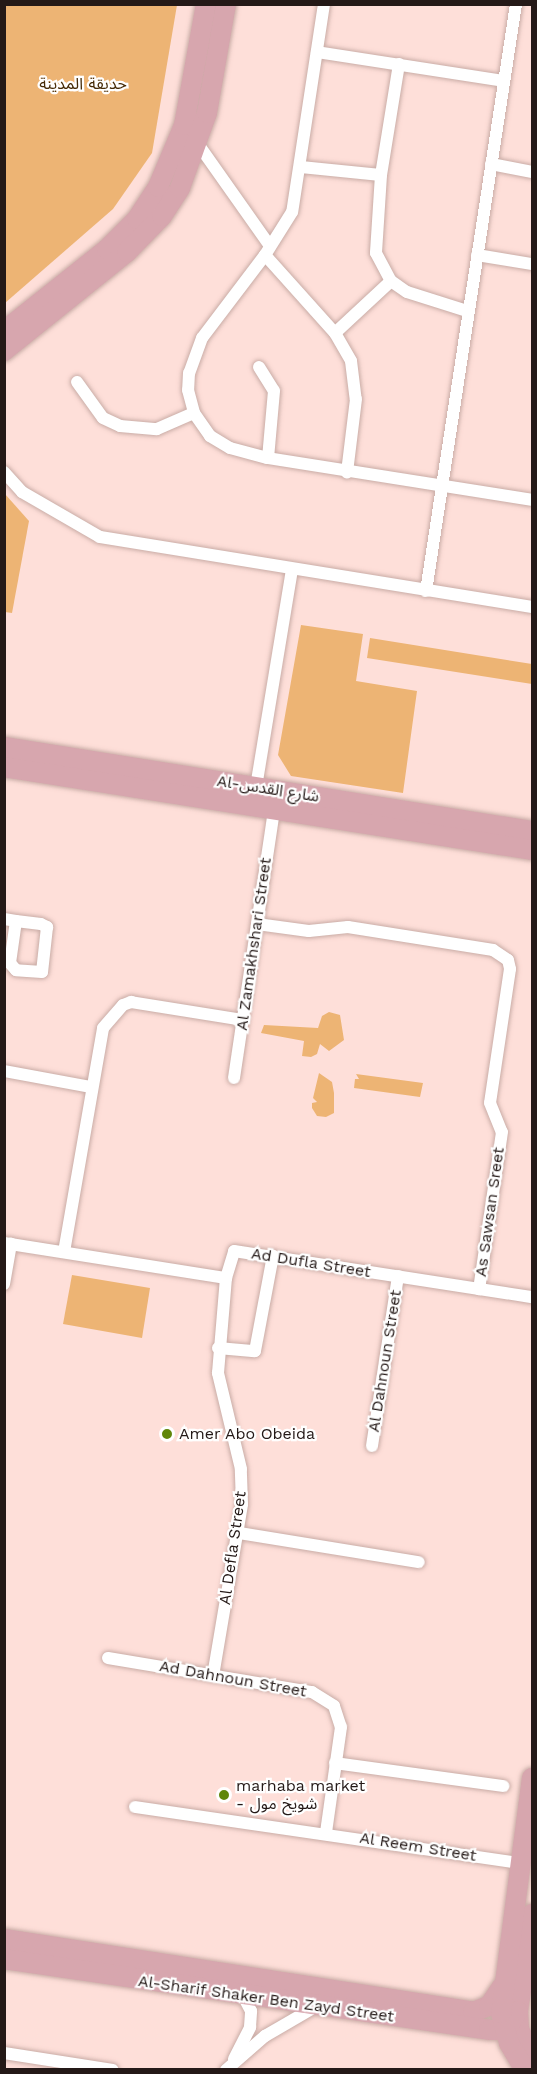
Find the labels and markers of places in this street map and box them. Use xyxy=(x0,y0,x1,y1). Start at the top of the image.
place label: Amer Abo Obeida xyxy=(179,1424,316,1444)
marker: Amer Abo Obeida xyxy=(160,1427,174,1441)
place label: marhaba market - شويخ مول xyxy=(236,1776,366,1814)
marker: marhaba market - شويخ مول xyxy=(217,1788,231,1802)

